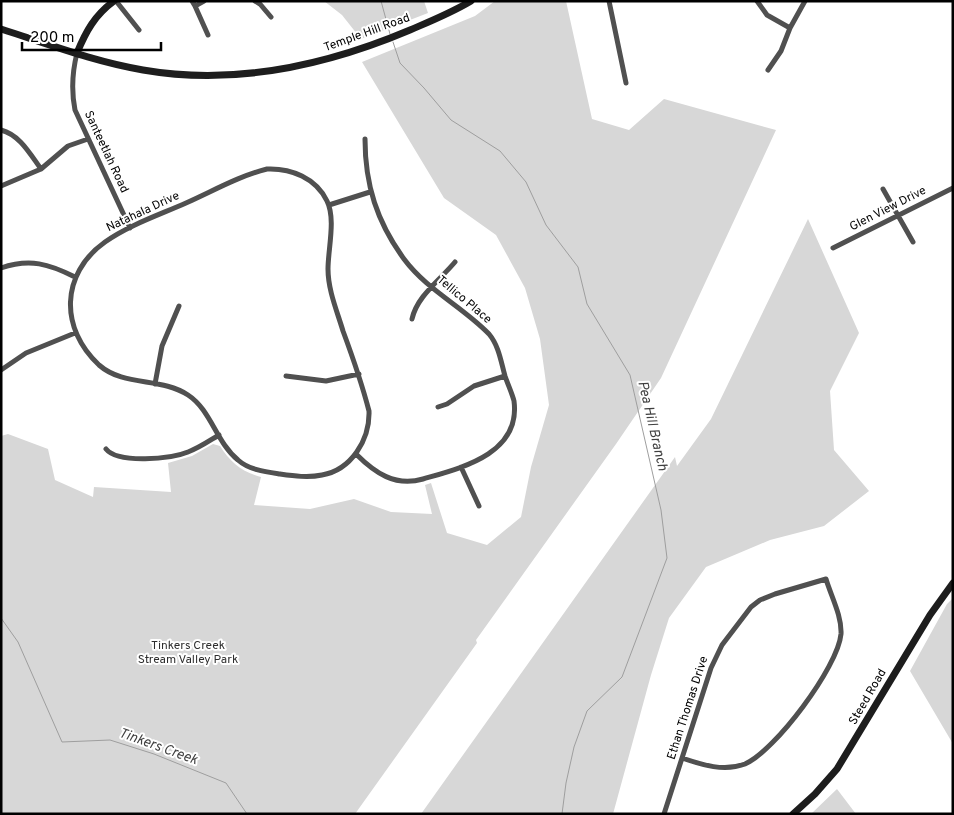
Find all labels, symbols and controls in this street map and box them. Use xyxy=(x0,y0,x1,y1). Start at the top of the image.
street label: Temple Hill Road xyxy=(322,10,412,56)
scale bar xyxy=(22,20,161,52)
text: 200 m xyxy=(30,29,75,48)
street label: Santeetlah Road xyxy=(80,108,132,196)
street label: Glen View Drive xyxy=(847,183,929,235)
street label: Natahala Drive xyxy=(104,188,182,236)
street label: Tellico Place xyxy=(433,272,495,328)
water label: Pea Hill Branch xyxy=(633,379,671,473)
park label: Tinkers Creek Stream Valley Park xyxy=(138,638,238,668)
street label: Ethan Thomas Drive xyxy=(664,654,712,762)
street label: Steed Road xyxy=(846,666,890,728)
water label: Tinkers Creek xyxy=(116,725,201,769)

